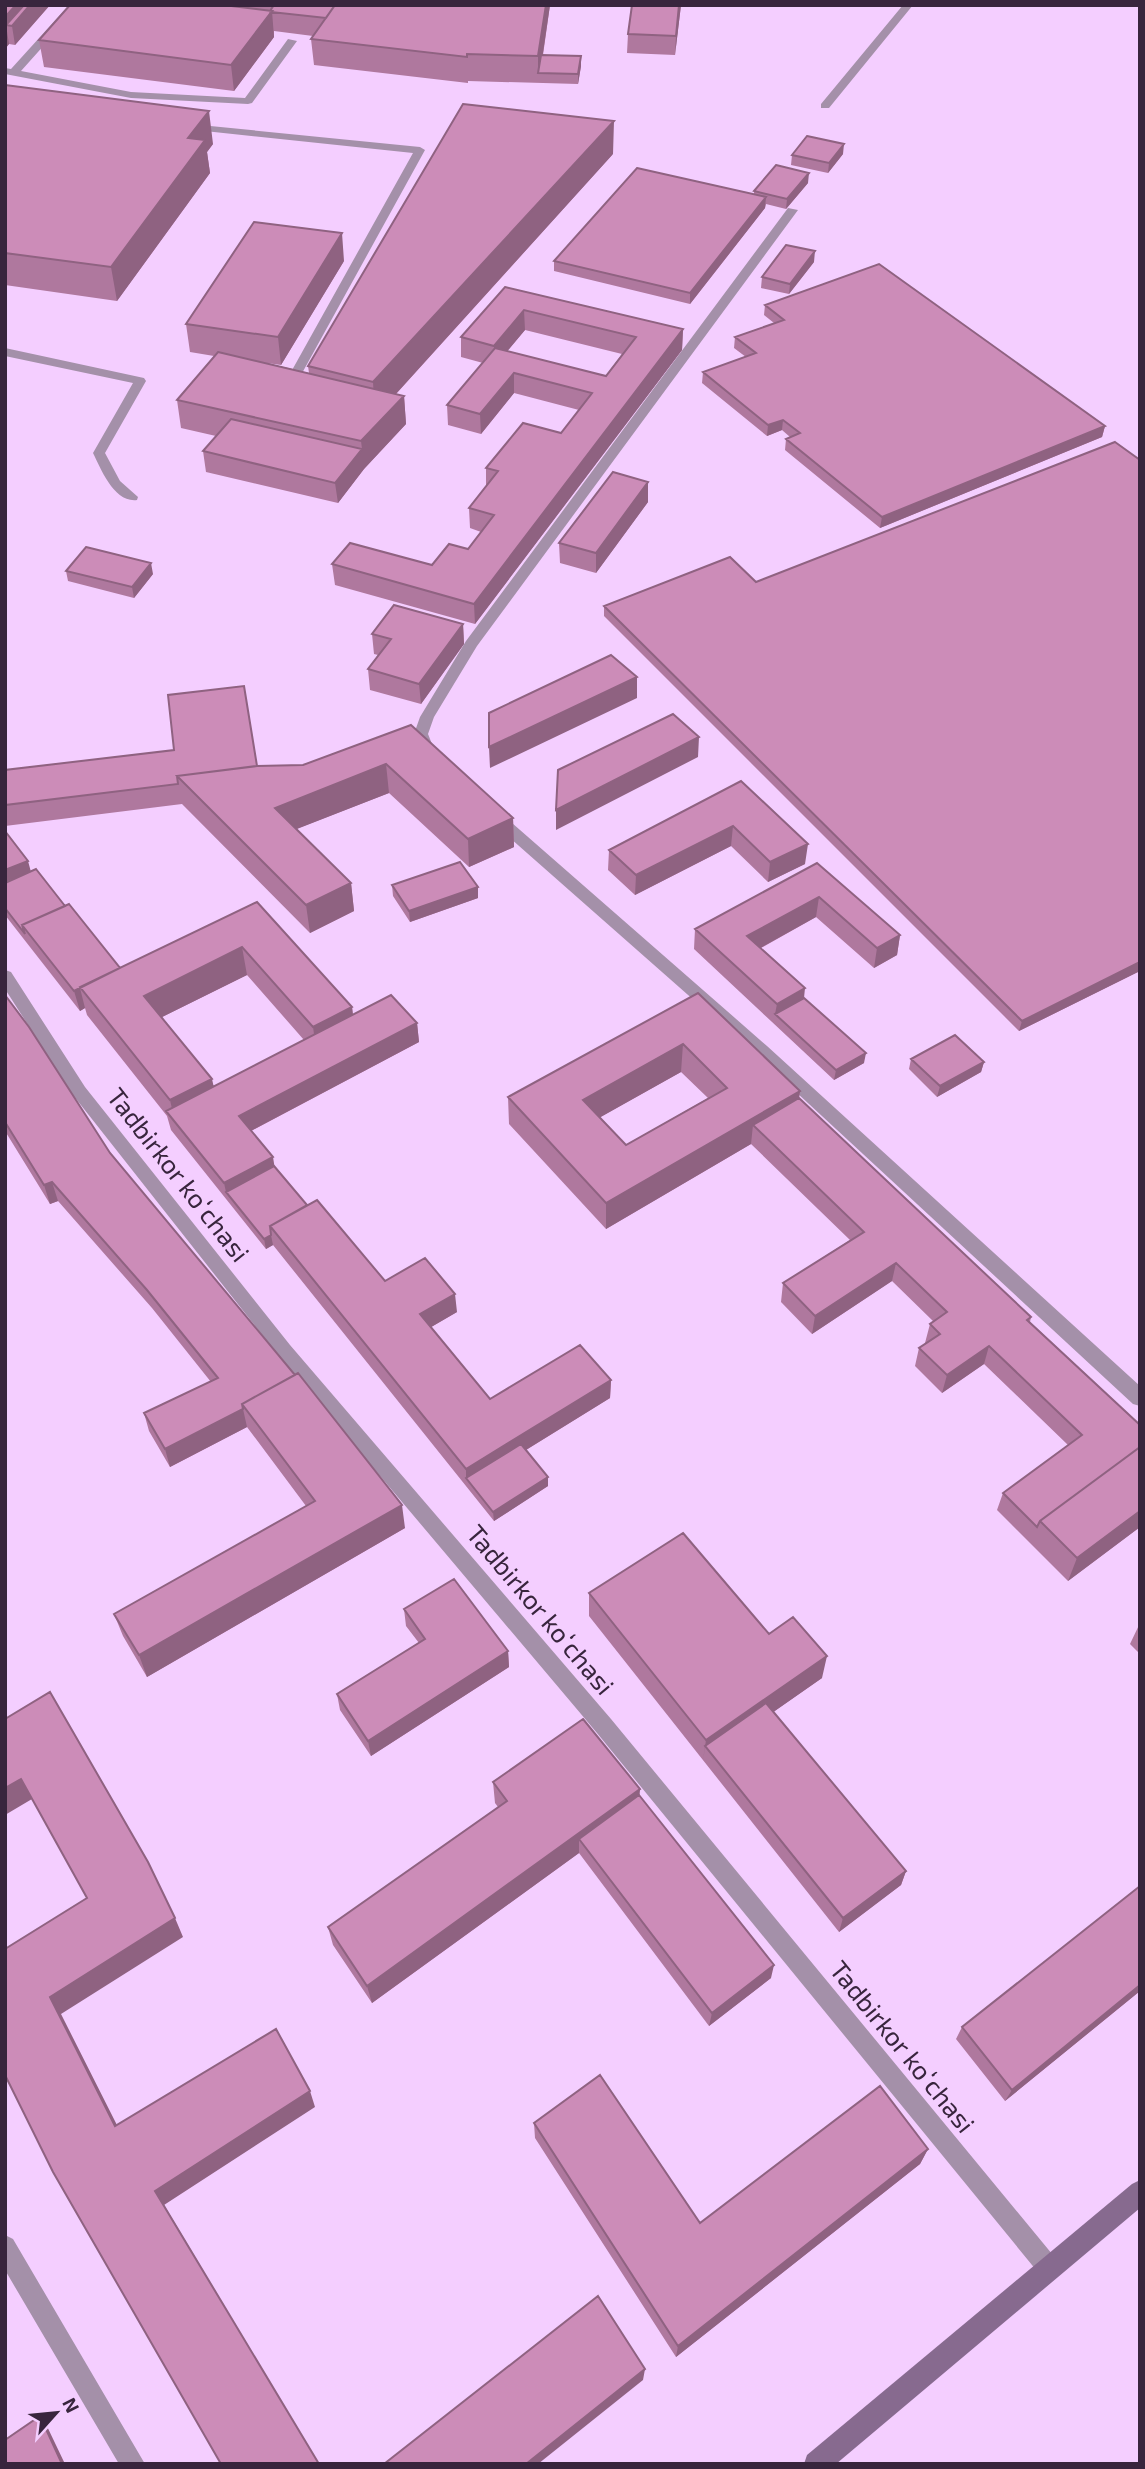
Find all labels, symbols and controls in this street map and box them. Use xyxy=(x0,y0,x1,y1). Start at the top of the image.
street label: Tadbirkor koʻchasi xyxy=(102,1081,257,1267)
street label: Tadbirkor koʻchasi xyxy=(461,1518,621,1700)
street label: Tadbirkor koʻchasi xyxy=(824,1954,982,2138)
north arrow xyxy=(21,2378,91,2448)
text: N xyxy=(58,2394,85,2416)

